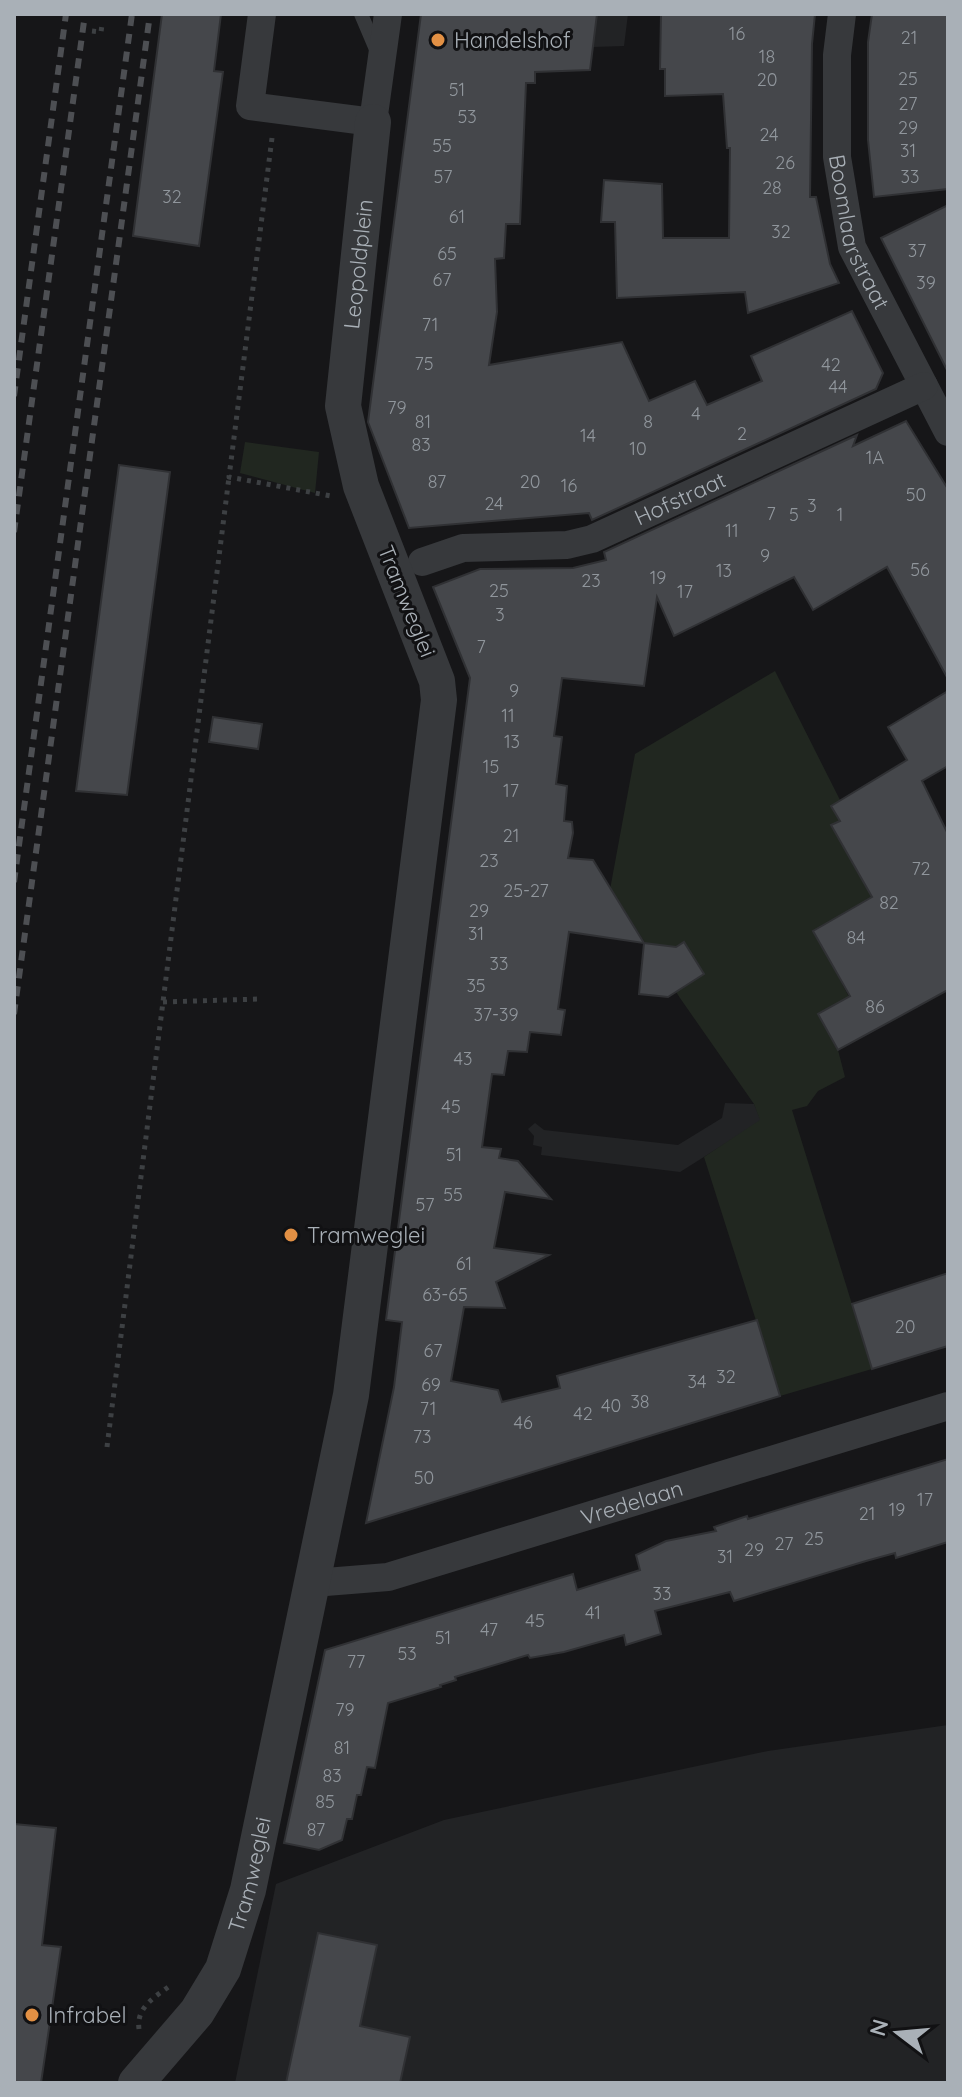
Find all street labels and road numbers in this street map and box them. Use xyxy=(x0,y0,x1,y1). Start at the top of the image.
street label: Boomlaarstraat xyxy=(823,153,896,314)
street label: Leopoldplein xyxy=(337,198,379,330)
street label: Hofstraat xyxy=(630,465,730,532)
street label: Tramweglei xyxy=(372,541,442,661)
street label: Vredelaan xyxy=(577,1474,686,1531)
street label: Tramweglei xyxy=(221,1814,277,1936)

